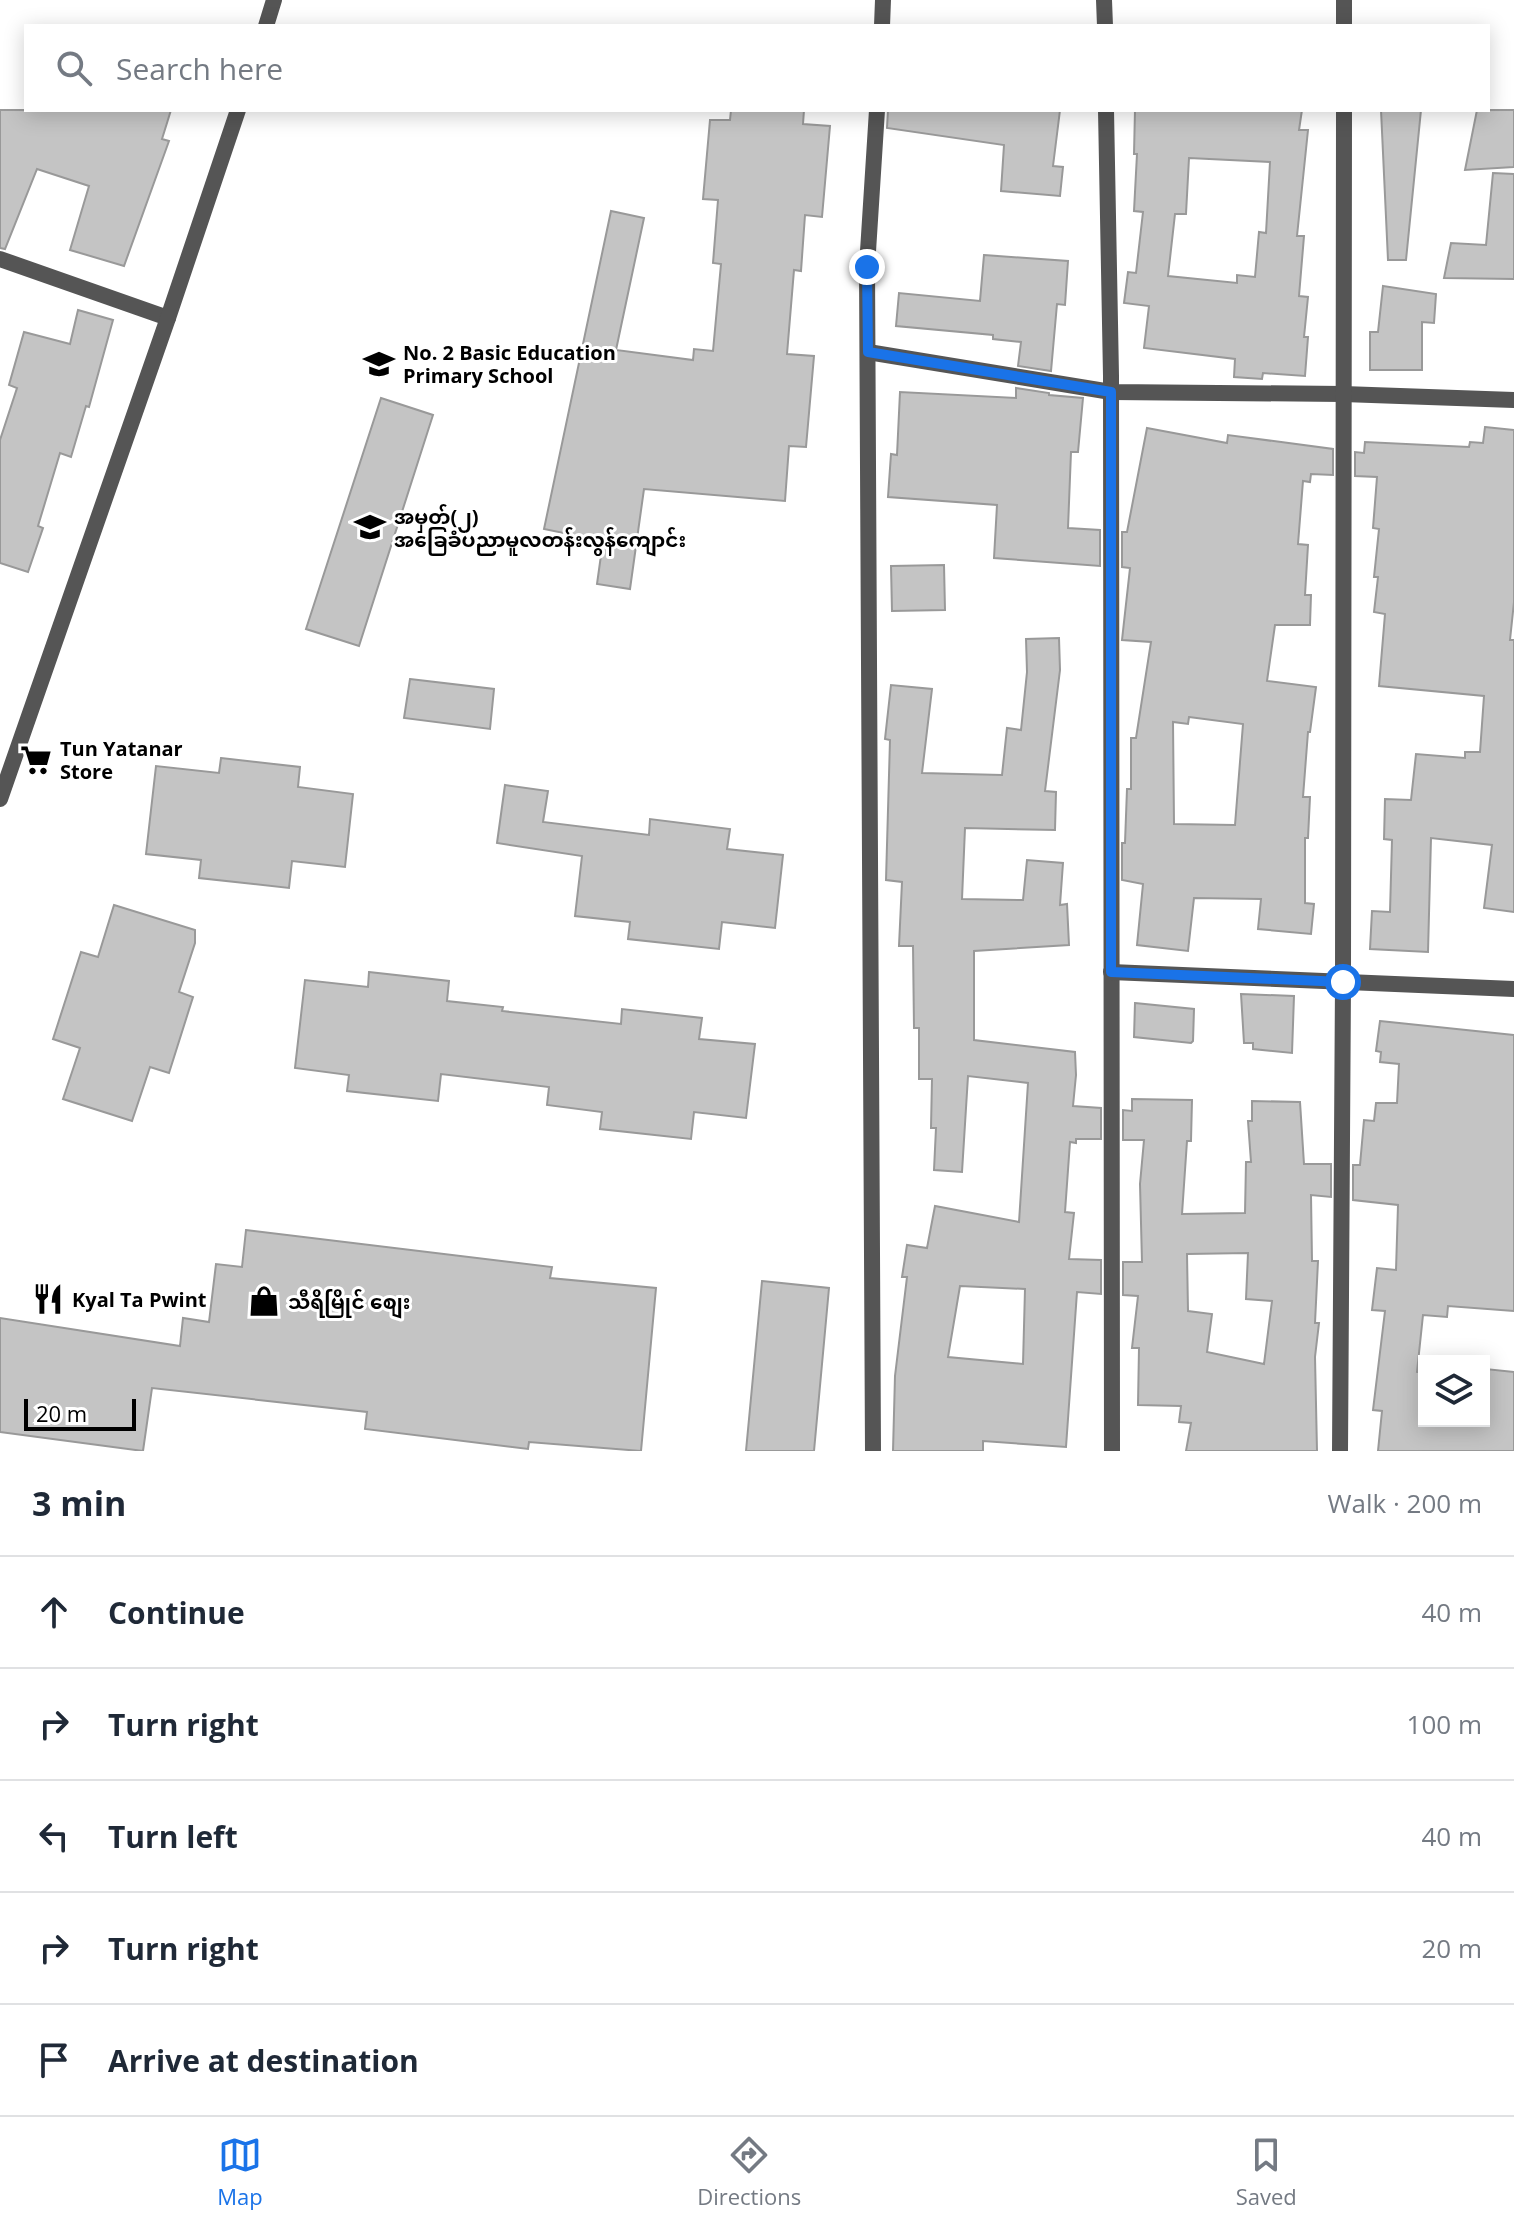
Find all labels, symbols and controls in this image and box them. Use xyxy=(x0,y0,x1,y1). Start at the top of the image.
search box xyxy=(24,24,1490,112)
icon: search xyxy=(52,46,96,90)
text: Search here xyxy=(116,48,283,89)
route end xyxy=(849,249,885,285)
place label: No. 2 Basic Education Primary School xyxy=(403,339,616,389)
school or university icon: No. 2 Basic Education Primary School xyxy=(362,347,396,381)
place label: အမှတ်(၂) အခြေခံပညာမူလတန်းလွန်ကျောင်း xyxy=(394,503,686,557)
school or university icon: အမှတ်(၂) အခြေခံပညာမူလတန်းလွန်ကျောင်း xyxy=(353,510,387,544)
place label: Tun Yatanar Store xyxy=(60,735,183,785)
supermarket icon: Tun Yatanar Store xyxy=(19,743,53,777)
route start xyxy=(1325,964,1361,1000)
restaurant icon: Kyal Ta Pwint xyxy=(31,1282,65,1316)
shop icon: သီရိမြိုင် စျေး xyxy=(247,1284,281,1318)
place label: Kyal Ta Pwint xyxy=(72,1286,207,1313)
place label: သီရိမြိုင် စျေး xyxy=(288,1288,410,1319)
map controls xyxy=(1418,1355,1490,1427)
button: layers xyxy=(1418,1355,1490,1427)
scale bar xyxy=(24,1395,136,1431)
text: 20 m xyxy=(36,1398,87,1428)
text: 3 min xyxy=(32,1480,126,1526)
text: Walk · 200 m xyxy=(1328,1485,1482,1521)
icon: ahead xyxy=(32,1590,76,1634)
text: Continue xyxy=(108,1592,245,1633)
text: 40 m xyxy=(1421,1594,1482,1630)
icon: right xyxy=(32,1702,76,1746)
text: Turn right xyxy=(108,1704,259,1745)
text: 100 m xyxy=(1407,1706,1482,1742)
icon: left xyxy=(32,1814,76,1858)
text: Turn left xyxy=(108,1816,238,1857)
text: 40 m xyxy=(1421,1818,1482,1854)
icon: right xyxy=(32,1926,76,1970)
text: Turn right xyxy=(108,1928,259,1969)
text: 20 m xyxy=(1421,1930,1482,1966)
icon: arrive xyxy=(32,2038,76,2082)
text: Arrive at destination xyxy=(108,2040,419,2081)
tab: Map xyxy=(217,2133,263,2211)
tab: Directions xyxy=(697,2133,801,2211)
tab: Saved xyxy=(1236,2133,1297,2211)

